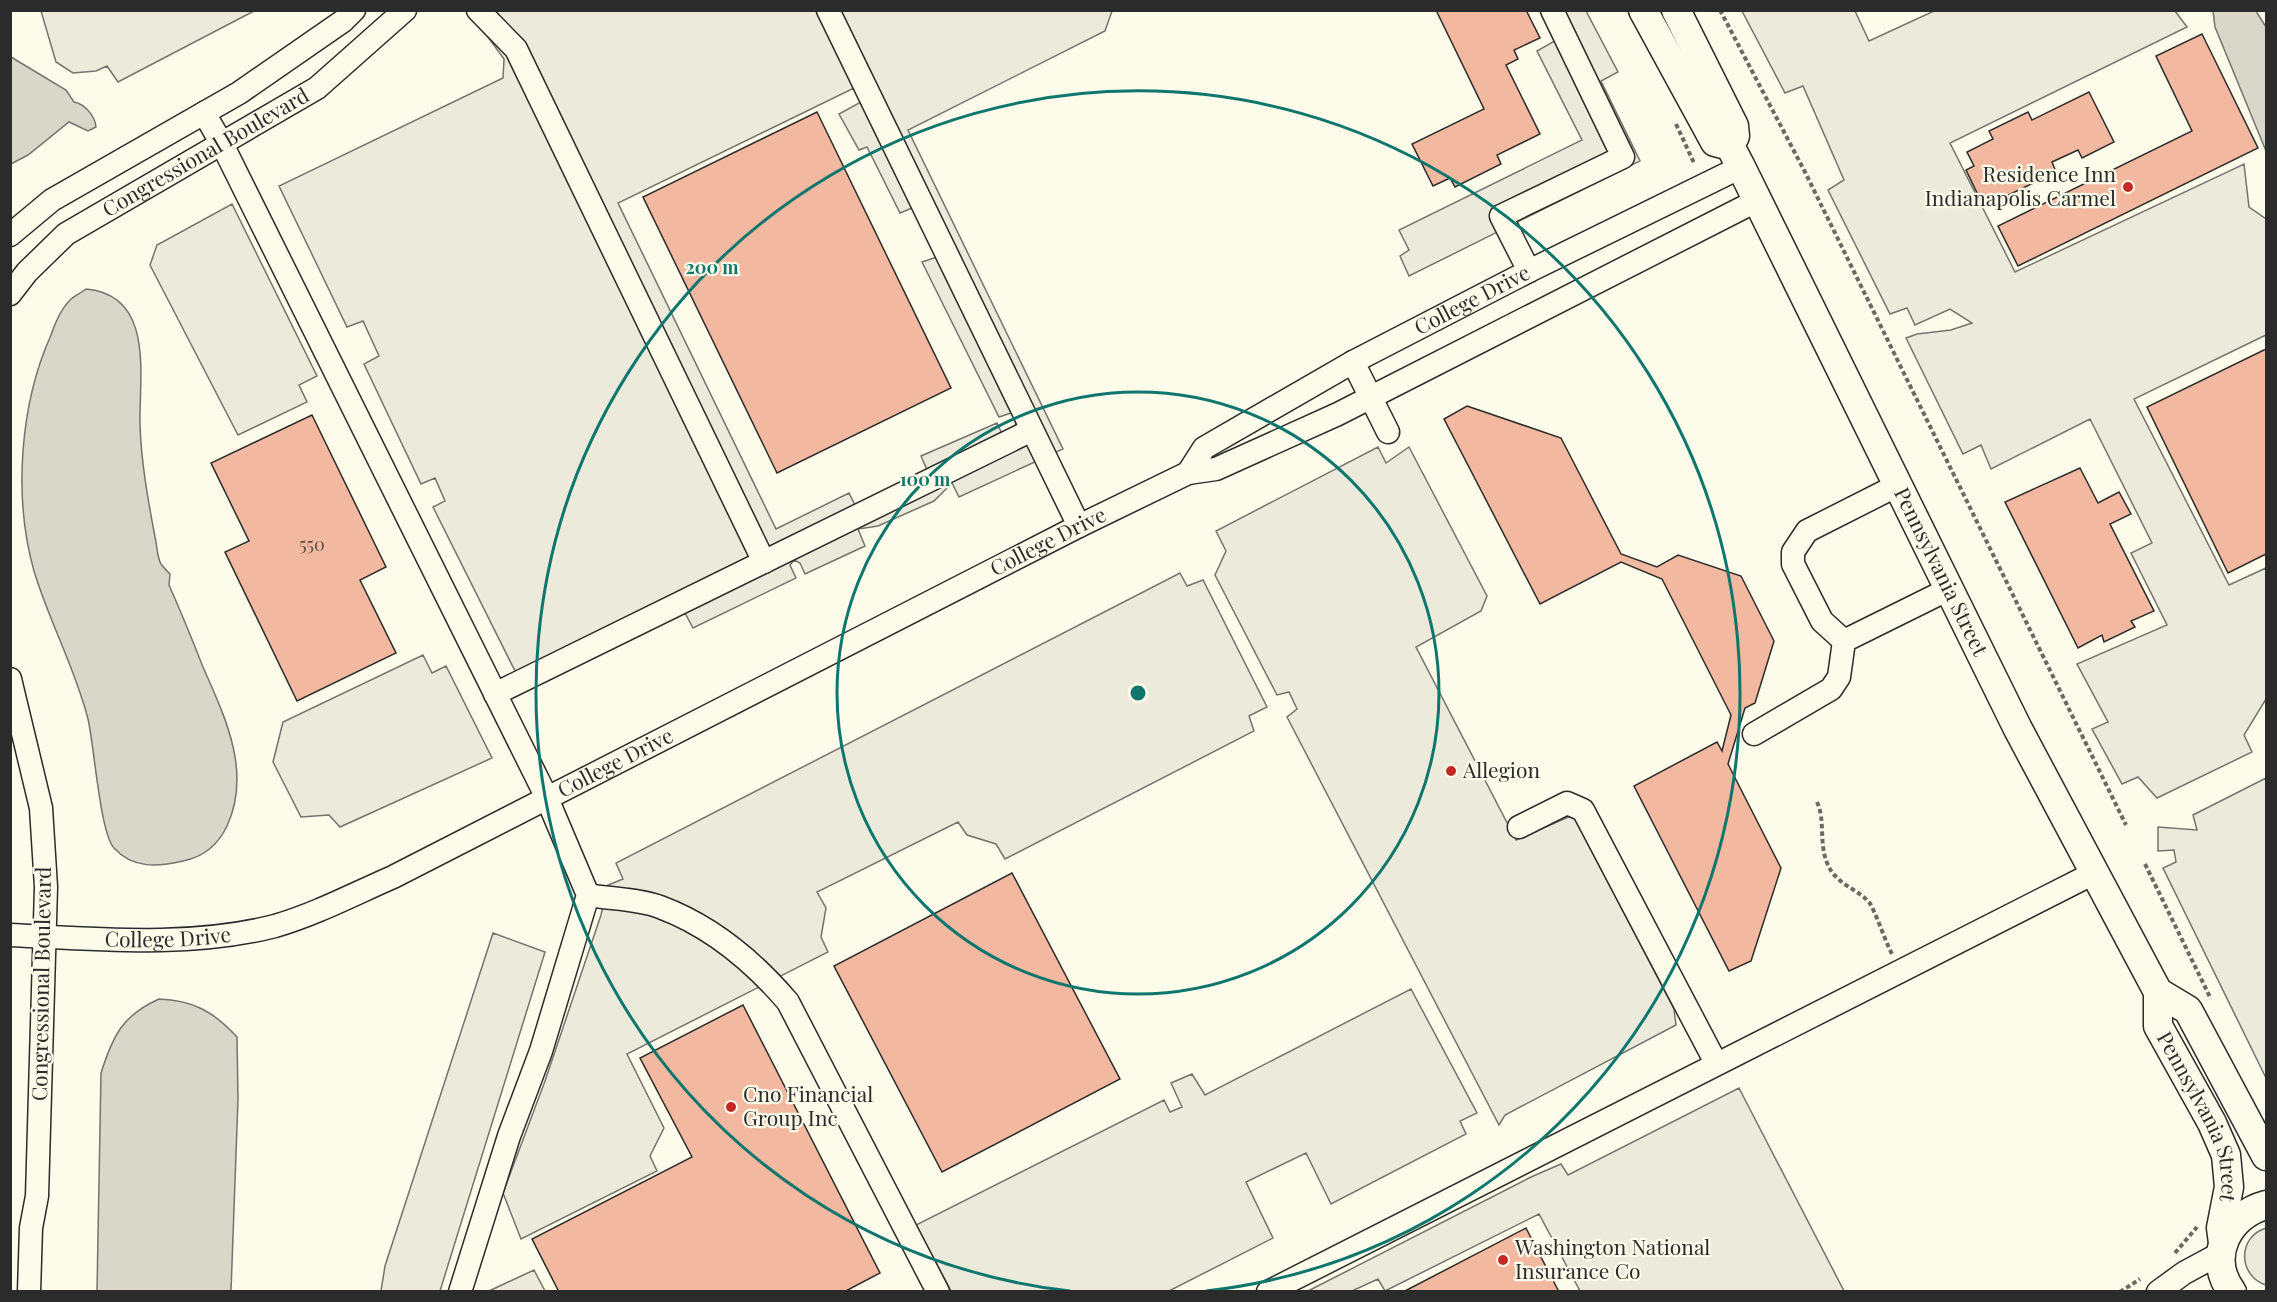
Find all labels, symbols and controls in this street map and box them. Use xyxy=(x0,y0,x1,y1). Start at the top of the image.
street label: Congressional Boulevard xyxy=(96,80,313,222)
place label: Residence Inn Indianapolis Carmel xyxy=(1925,159,2116,211)
marker: Residence Inn Indianapolis Carmel xyxy=(2121,180,2135,194)
text: 200 m xyxy=(685,255,739,279)
street label: College Drive xyxy=(1409,257,1534,340)
text: 100 m xyxy=(900,467,951,491)
street label: Pennsylvania Street xyxy=(1889,482,1996,660)
street label: College Drive xyxy=(985,499,1110,581)
house number: 550 xyxy=(299,532,325,556)
centre of rings xyxy=(1128,683,1148,703)
street label: College Drive xyxy=(552,720,677,803)
place label: Allegion xyxy=(1462,755,1540,783)
marker: Allegion xyxy=(1444,764,1458,778)
street label: Congressional Boulevard xyxy=(24,867,56,1101)
street label: College Drive xyxy=(104,919,232,952)
street label: Pennsylvania Street xyxy=(2152,1026,2245,1205)
place label: Cno Financial Group Inc xyxy=(743,1079,873,1131)
marker: Cno Financial Group Inc xyxy=(724,1100,738,1114)
place label: Washington National Insurance Co xyxy=(1514,1232,1710,1284)
marker: Washington National Insurance Co xyxy=(1496,1253,1510,1267)

